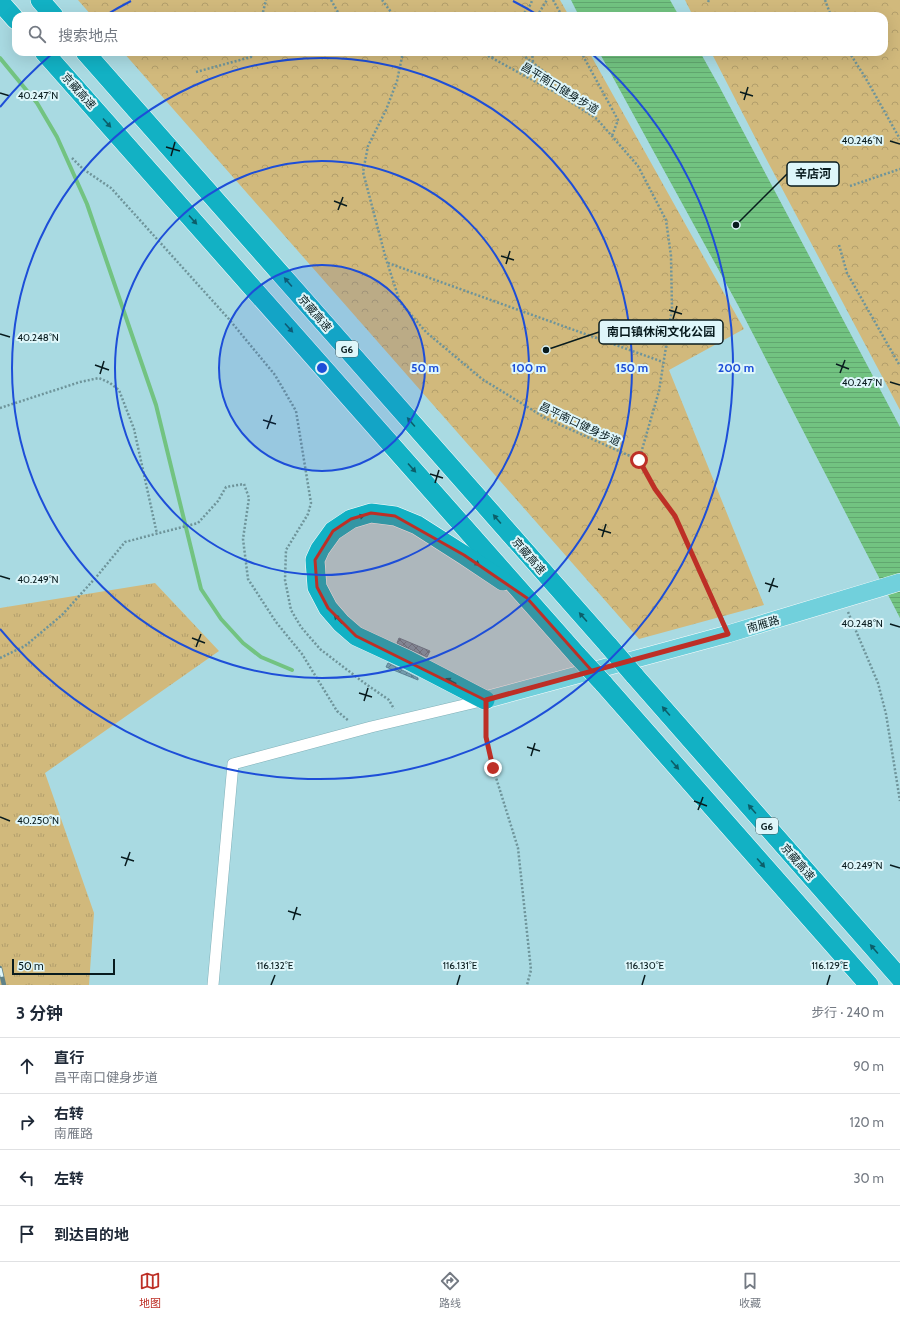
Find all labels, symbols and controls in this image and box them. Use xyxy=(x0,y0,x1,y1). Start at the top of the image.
search box xyxy=(12,12,888,56)
icon: search xyxy=(26,23,48,45)
text: 搜索地点 xyxy=(58,27,118,45)
street label: 昌平南口健身步道 xyxy=(519,59,601,117)
street label: 京藏高速 xyxy=(59,70,99,112)
text: 40.247°N xyxy=(18,89,58,102)
one-way arrow xyxy=(102,118,112,128)
text: 40.246°N xyxy=(841,134,883,147)
callout: 辛店河 xyxy=(787,162,839,186)
text: 辛店河 xyxy=(795,166,831,181)
one-way arrow xyxy=(188,216,197,225)
one-way arrow xyxy=(284,277,293,287)
street label: 京藏高速 xyxy=(295,292,335,334)
callout: 南口镇休闲文化公园 xyxy=(599,320,723,344)
one-way arrow xyxy=(284,323,293,334)
text: 南口镇休闲文化公园 xyxy=(607,324,715,339)
text: 40.248°N xyxy=(17,331,59,344)
road number: G6 xyxy=(336,341,358,357)
text: 50 m xyxy=(411,360,439,375)
text: 100 m xyxy=(512,360,546,375)
text: 150 m xyxy=(616,360,648,375)
text: 200 m xyxy=(718,360,754,375)
centre of rings xyxy=(315,361,329,375)
text: 40.247°N xyxy=(842,376,882,389)
street label: 昌平南口健身步道 xyxy=(537,399,623,449)
one-way arrow xyxy=(406,417,416,427)
route start xyxy=(630,451,648,469)
one-way arrow xyxy=(407,462,416,473)
one-way arrow xyxy=(353,514,365,520)
one-way arrow xyxy=(493,515,502,524)
street label: 京藏高速 xyxy=(509,535,549,577)
one-way arrow xyxy=(470,558,481,566)
text: 40.249°N xyxy=(17,573,59,586)
one-way arrow xyxy=(578,612,588,622)
street label: 南雁路 xyxy=(745,613,781,635)
one-way arrow xyxy=(334,615,343,624)
text: 40.248°N xyxy=(841,617,883,630)
one-way arrow xyxy=(446,678,457,684)
one-way arrow xyxy=(661,706,670,717)
route end xyxy=(484,759,502,777)
one-way arrow xyxy=(670,761,679,770)
one-way arrow xyxy=(747,804,756,814)
text: 40.250°N xyxy=(17,814,59,827)
road number: G6 xyxy=(756,818,778,834)
street label: 京藏高速 xyxy=(778,841,818,883)
one-way arrow xyxy=(756,858,766,868)
text: 40.249°N xyxy=(841,859,883,872)
one-way arrow xyxy=(870,944,879,954)
scale bar xyxy=(12,957,115,976)
text: 50 m xyxy=(18,959,44,973)
text: 116.132°E xyxy=(257,959,294,972)
text: 116.131°E xyxy=(443,959,478,972)
text: 116.130°E xyxy=(626,959,665,972)
text: 116.129°E xyxy=(812,959,849,972)
text: 3 分钟 xyxy=(16,1003,63,1023)
text: 步行 · 240 m xyxy=(811,1004,884,1020)
text: 直行 xyxy=(54,1049,84,1067)
icon: ahead xyxy=(16,1055,38,1077)
text: 90 m xyxy=(853,1058,884,1074)
text: 昌平南口健身步道 xyxy=(54,1069,158,1085)
text: 右转 xyxy=(54,1105,84,1123)
icon: right xyxy=(16,1111,38,1133)
text: 120 m xyxy=(850,1114,884,1130)
text: 南雁路 xyxy=(54,1125,93,1141)
icon: left xyxy=(16,1167,38,1189)
text: 左转 xyxy=(54,1170,84,1188)
text: 30 m xyxy=(854,1170,884,1186)
icon: arrive xyxy=(16,1223,38,1245)
text: 到达目的地 xyxy=(54,1226,129,1244)
tab: 地图 xyxy=(139,1270,161,1310)
tab: 路线 xyxy=(439,1270,461,1310)
tab: 收藏 xyxy=(739,1270,761,1310)

